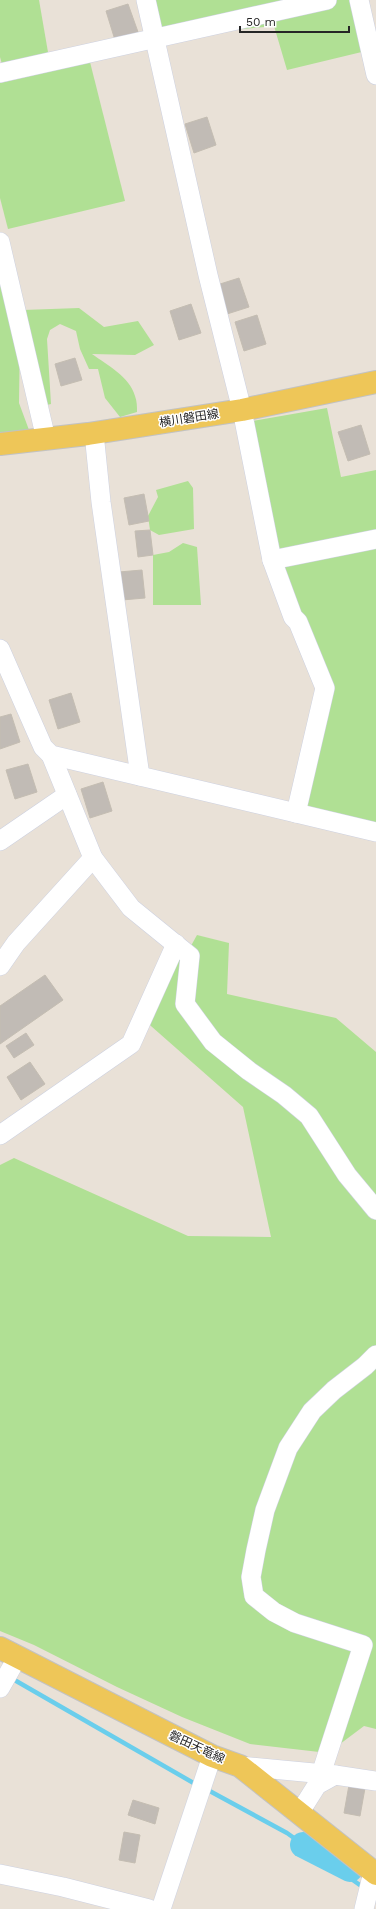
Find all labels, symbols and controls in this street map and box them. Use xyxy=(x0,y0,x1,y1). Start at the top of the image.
scale bar xyxy=(240,8,349,34)
text: 50 m xyxy=(246,15,276,29)
street label: 横川磐田線 xyxy=(158,406,220,430)
street label: 磐田天竜線 xyxy=(167,1728,227,1766)

